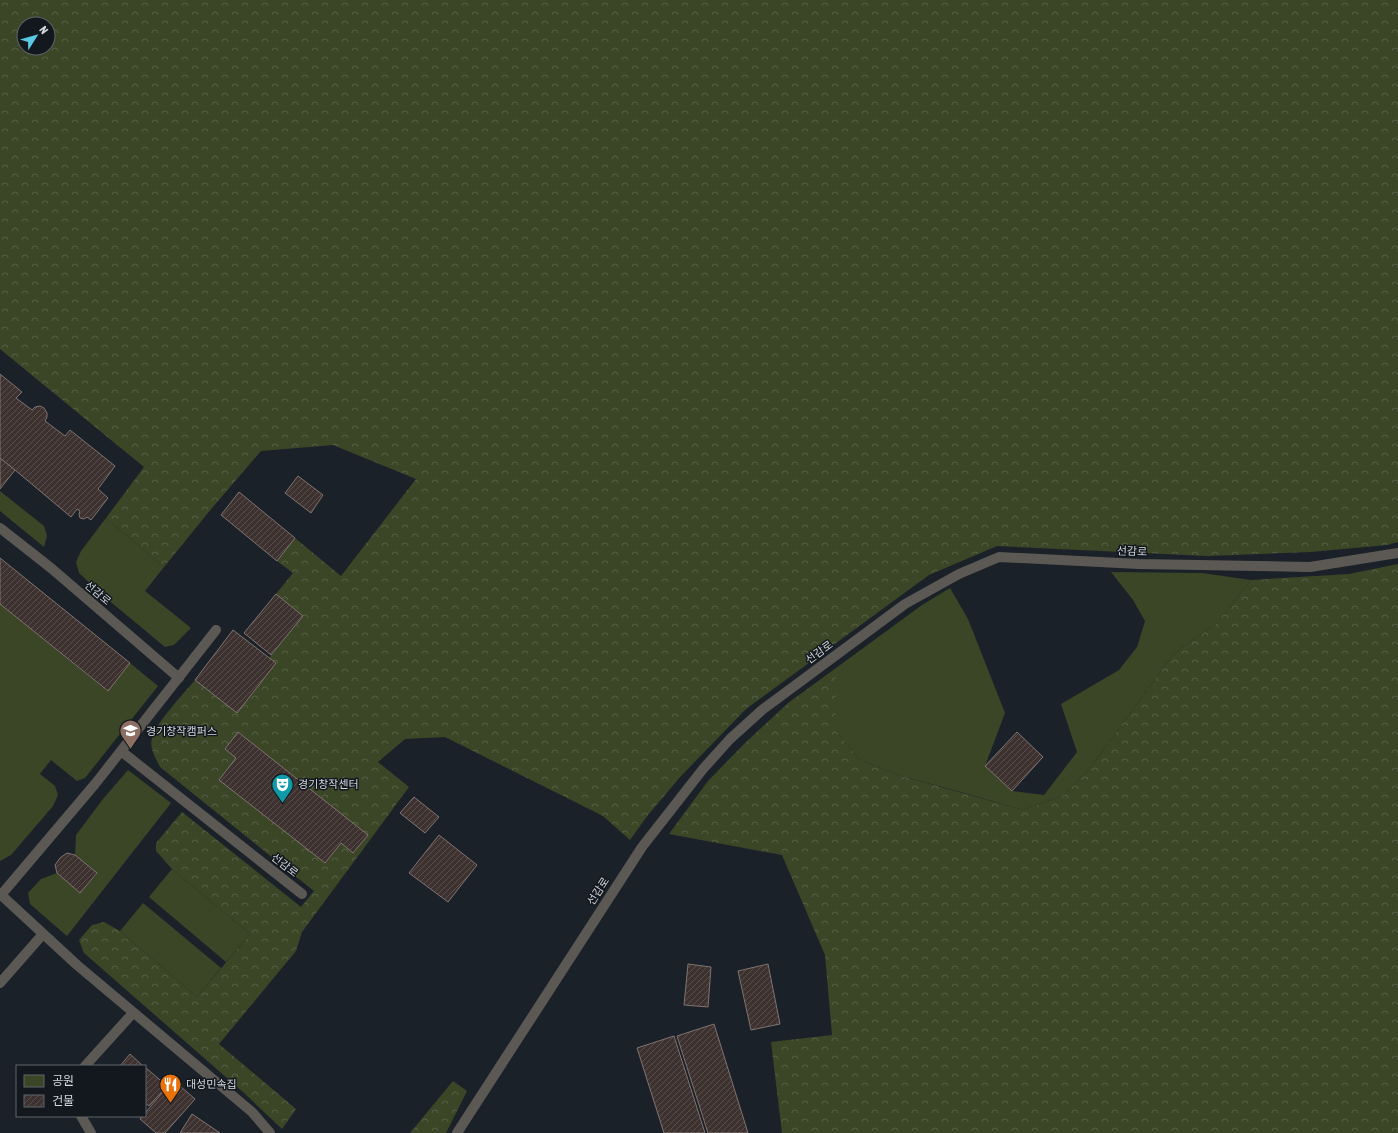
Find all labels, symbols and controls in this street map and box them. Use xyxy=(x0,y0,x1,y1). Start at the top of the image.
north arrow xyxy=(16,16,56,56)
text: N xyxy=(37,24,51,36)
street label: 선감로 xyxy=(1117,544,1147,558)
street label: 선감로 xyxy=(83,579,113,607)
street label: 선감로 xyxy=(803,638,835,666)
school or university icon: 경기창작캠퍼스 xyxy=(117,718,143,751)
place label: 경기창작캠퍼스 xyxy=(146,725,217,737)
theatre icon: 경기창작센터 xyxy=(269,771,295,804)
place label: 경기창작센터 xyxy=(298,778,359,790)
street label: 선감로 xyxy=(269,851,301,879)
street label: 선감로 xyxy=(585,875,611,907)
legend xyxy=(16,1065,146,1117)
restaurant icon: 대성민속집 xyxy=(157,1071,183,1104)
text: 공원 xyxy=(52,1074,74,1088)
place label: 대성민속집 xyxy=(186,1078,237,1090)
text: 건물 xyxy=(52,1094,74,1108)

